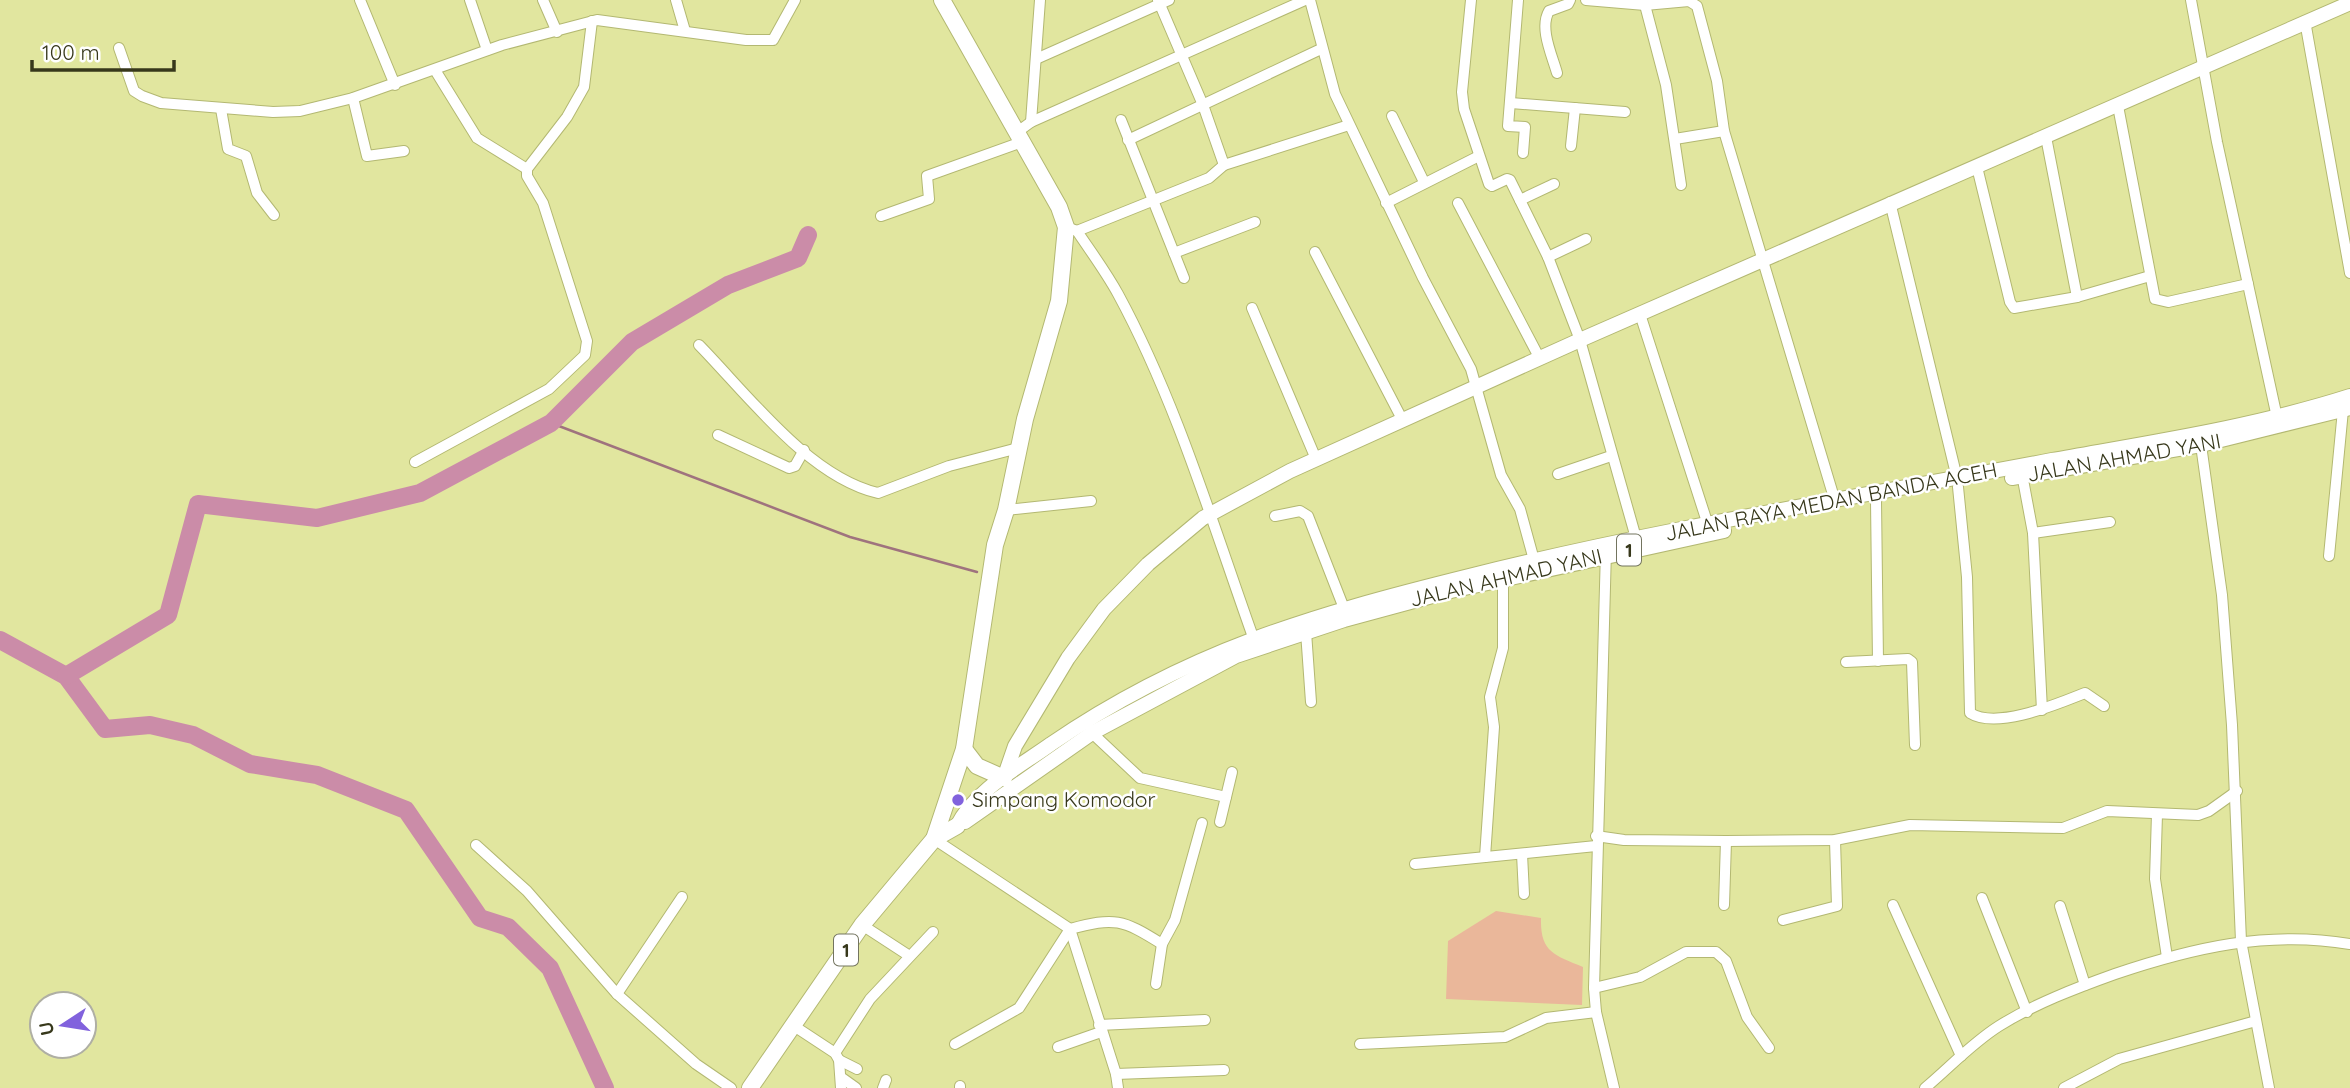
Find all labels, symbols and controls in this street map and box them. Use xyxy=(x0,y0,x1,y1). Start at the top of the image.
scale bar xyxy=(32,28,173,72)
text: 100 m xyxy=(42,39,100,65)
street label: JALAN AHMAD YANI xyxy=(2025,427,2223,487)
street label: JALAN RAYA MEDAN BANDA ACEH xyxy=(1662,456,1999,546)
road number: 1 xyxy=(1617,534,1641,566)
street label: JALAN AHMAD YANI xyxy=(1407,542,1604,612)
place label: Simpang Komodor xyxy=(972,786,1156,812)
marker: Simpang Komodor xyxy=(950,792,966,808)
road number: 1 xyxy=(834,934,858,966)
north arrow xyxy=(28,990,98,1060)
text: U xyxy=(33,1019,60,1038)

